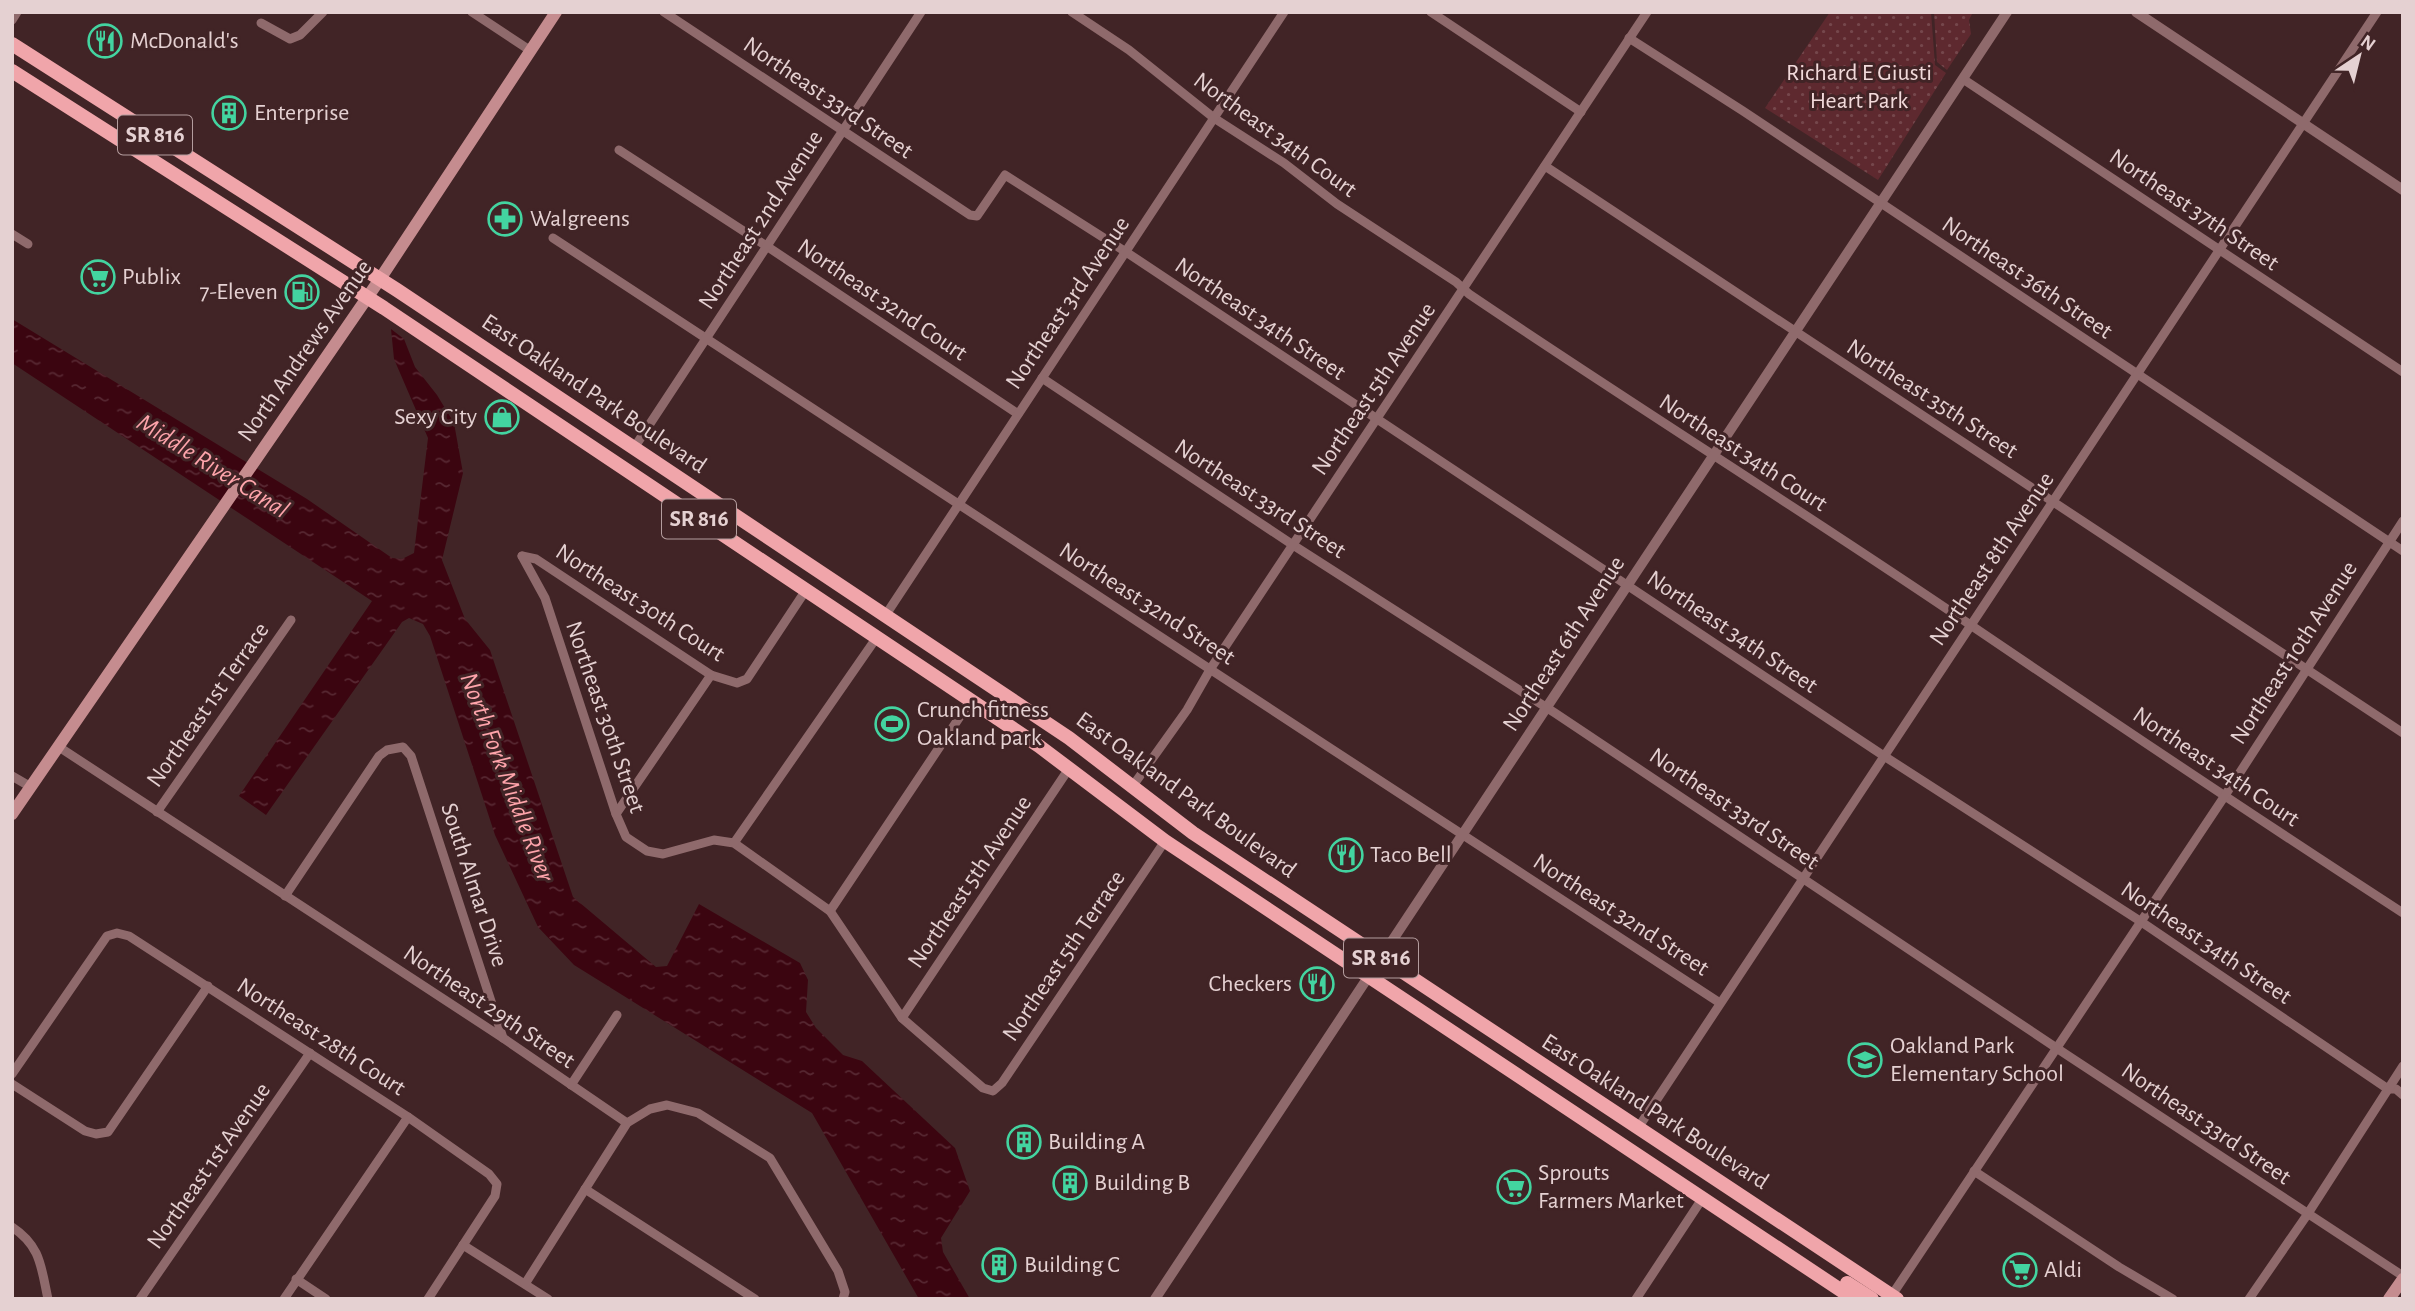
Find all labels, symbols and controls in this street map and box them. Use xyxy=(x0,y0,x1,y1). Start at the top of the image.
north arrow xyxy=(2324,21,2394,91)
restaurant icon: McDonald's xyxy=(86,22,124,60)
place label: McDonald's xyxy=(130,29,239,53)
text: N xyxy=(2357,32,2379,55)
street label: Northeast 33rd Street xyxy=(739,33,917,164)
park label: Richard E Giusti Heart Park xyxy=(1786,61,1932,113)
street label: Northeast 34th Court xyxy=(1189,68,1361,202)
building icon: Enterprise xyxy=(210,94,248,132)
place label: Enterprise xyxy=(254,101,349,125)
road number: SR 816 xyxy=(118,116,192,154)
street label: Northeast 2nd Avenue xyxy=(694,126,828,314)
street label: Northeast 37th Street xyxy=(2105,145,2283,276)
pharmacy icon: Walgreens xyxy=(486,200,524,238)
place label: Walgreens xyxy=(530,207,630,231)
street label: Northeast 36th Street xyxy=(1937,212,2117,344)
street label: Northeast 3rd Avenue xyxy=(1002,213,1134,393)
street label: Northeast 32nd Court xyxy=(793,234,971,366)
street label: Northeast 34th Street xyxy=(1170,253,1350,385)
street label: North Andrews Avenue xyxy=(233,256,377,446)
supermarket icon: Publix xyxy=(79,258,117,296)
place label: Publix xyxy=(122,265,181,289)
fuel station icon: 7-Eleven xyxy=(283,273,321,311)
place label: 7-Eleven xyxy=(200,280,278,304)
street label: Northeast 5th Avenue xyxy=(1308,299,1440,479)
street label: East Oakland Park Boulevard xyxy=(477,310,711,478)
street label: Northeast 35th Street xyxy=(1842,335,2022,463)
street label: Northeast 34th Court xyxy=(1655,390,1831,516)
shop icon: Sexy City xyxy=(483,398,521,436)
place label: Sexy City xyxy=(394,405,477,429)
water label: Middle River Canal xyxy=(132,409,294,523)
street label: Northeast 33rd Street xyxy=(1170,435,1350,563)
street label: Northeast 8th Avenue xyxy=(1925,468,2059,650)
road number: SR 816 xyxy=(662,499,736,538)
street label: Northeast 32nd Street xyxy=(1055,538,1239,670)
street label: Northeast 30th Court xyxy=(551,540,729,667)
street label: Northeast 6th Avenue xyxy=(1499,552,1629,736)
street label: Northeast 10th Avenue xyxy=(2226,557,2362,749)
street label: Northeast 34th Street xyxy=(1642,566,1822,698)
street label: Northeast 1st Terrace xyxy=(142,618,274,792)
street label: Northeast 30th Street xyxy=(561,618,649,816)
water label: North Fork Middle River xyxy=(455,669,559,886)
place label: Crunch fitness Oakland park xyxy=(917,698,1049,750)
street label: Northeast 34th Court xyxy=(2129,703,2304,832)
sports icon: Crunch fitness Oakland park xyxy=(873,705,911,743)
street label: East Oakland Park Boulevard xyxy=(1072,707,1300,883)
street label: Northeast 33rd Street xyxy=(1645,744,1823,875)
street label: Northeast 5th Avenue xyxy=(904,792,1036,972)
street label: South Almar Drive xyxy=(436,800,512,970)
restaurant icon: Taco Bell xyxy=(1327,836,1365,874)
place label: Taco Bell xyxy=(1370,843,1452,867)
street label: Northeast 32nd Street xyxy=(1529,849,1713,981)
street label: Northeast 5th Terrace xyxy=(998,866,1130,1046)
street label: Northeast 34th Street xyxy=(2116,877,2296,1009)
road number: SR 816 xyxy=(1344,939,1418,978)
street label: Northeast 29th Street xyxy=(399,941,579,1073)
restaurant icon: Checkers xyxy=(1298,965,1336,1003)
place label: Checkers xyxy=(1208,972,1292,996)
street label: Northeast 28th Court xyxy=(232,974,410,1101)
street label: East Oakland Park Boulevard xyxy=(1537,1030,1773,1194)
place label: Oakland Park Elementary School xyxy=(1890,1034,2064,1086)
school or university icon: Oakland Park Elementary School xyxy=(1846,1041,1884,1079)
street label: Northeast 33rd Street xyxy=(2117,1059,2295,1190)
street label: Northeast 1st Avenue xyxy=(143,1079,275,1253)
building icon: Building A xyxy=(1005,1123,1043,1161)
place label: Building A xyxy=(1048,1130,1145,1154)
place label: Sprouts Farmers Market xyxy=(1538,1161,1684,1213)
building icon: Building B xyxy=(1051,1164,1089,1202)
supermarket icon: Sprouts Farmers Market xyxy=(1495,1168,1533,1206)
place label: Building B xyxy=(1094,1171,1190,1195)
building icon: Building C xyxy=(980,1246,1018,1284)
supermarket icon: Aldi xyxy=(2001,1251,2039,1289)
place label: Building C xyxy=(1024,1253,1120,1277)
place label: Aldi xyxy=(2044,1258,2082,1282)

